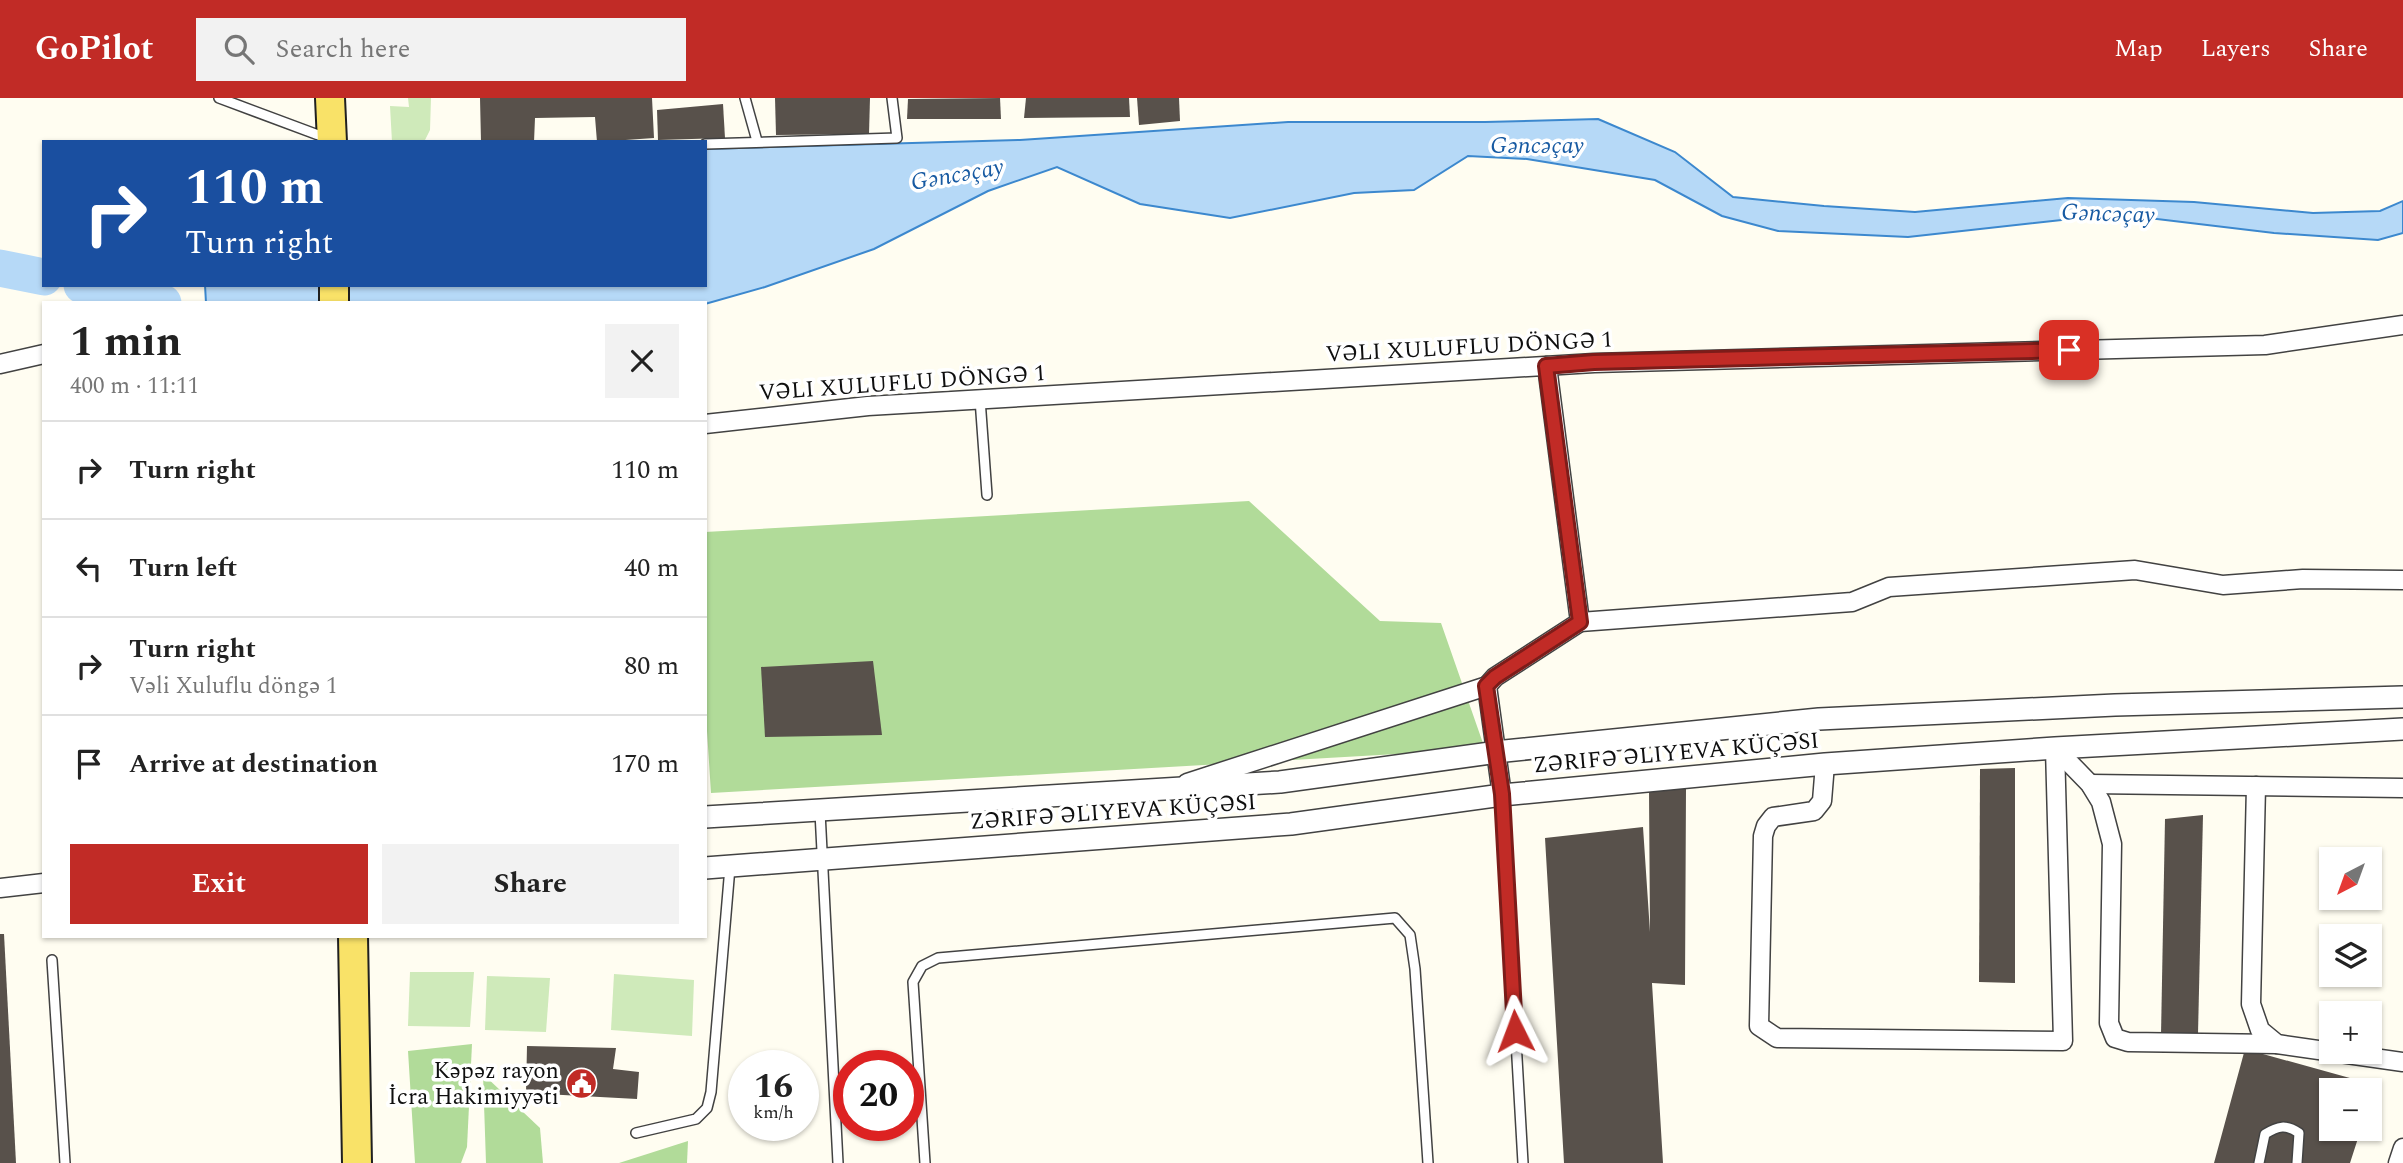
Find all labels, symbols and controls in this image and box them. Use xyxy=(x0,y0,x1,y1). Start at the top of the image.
search box xyxy=(196,18,686,81)
text: GoPilot xyxy=(35,24,154,74)
text: Search here xyxy=(276,29,410,69)
icon: search xyxy=(220,30,258,68)
text: Map xyxy=(2114,31,2163,67)
text: Layers xyxy=(2201,31,2271,67)
text: Share xyxy=(2309,31,2368,67)
water label: Gəncəçay xyxy=(1490,128,1584,164)
water label: Gəncəçay xyxy=(908,149,1007,201)
text: 110 m xyxy=(185,151,324,226)
icon: right xyxy=(70,168,161,259)
water label: Gəncəçay xyxy=(2061,194,2156,234)
text: Turn right xyxy=(185,219,333,268)
text: 1 min xyxy=(70,311,182,374)
pin xyxy=(2039,320,2099,380)
street label: VƏLI XULUFLU DÖNGƏ 1 xyxy=(1325,323,1614,372)
button: close xyxy=(605,324,679,398)
icon: arrive xyxy=(2050,331,2088,369)
street label: VƏLI XULUFLU DÖNGƏ 1 xyxy=(758,356,1047,411)
text: 400 m · 11:11 xyxy=(70,369,199,404)
text: Turn right xyxy=(129,450,256,490)
text: 110 m xyxy=(611,450,679,490)
icon: right xyxy=(70,451,108,489)
text: Turn left xyxy=(129,548,237,588)
text: 40 m xyxy=(624,548,679,588)
icon: left xyxy=(70,549,108,587)
text: Turn right xyxy=(129,629,256,669)
text: 80 m xyxy=(624,646,679,686)
icon: right xyxy=(70,647,108,685)
text: Vəli Xuluflu döngə 1 xyxy=(129,669,337,704)
street label: ZƏRIFƏ ƏLIYEVA KÜÇƏSI xyxy=(1532,724,1821,783)
text: Arrive at destination xyxy=(129,744,378,784)
text: 170 m xyxy=(611,744,679,784)
icon: arrive xyxy=(70,745,108,783)
street label: ZƏRIFƏ ƏLIYEVA KÜÇƏSI xyxy=(969,785,1258,840)
button: Exit xyxy=(70,844,368,924)
button: Share xyxy=(382,844,679,924)
north arrow xyxy=(2319,847,2382,910)
map controls xyxy=(2319,847,2382,1141)
button: layers xyxy=(2319,924,2382,987)
position arrow xyxy=(1478,994,1552,1068)
button: + xyxy=(2319,1001,2382,1064)
speed limit sign: 20 xyxy=(833,1050,924,1141)
place label: Kəpəz rayon İcra Hakimiyyəti xyxy=(388,1054,559,1115)
text: 16 xyxy=(754,1060,793,1113)
public building icon: Kəpəz rayon İcra Hakimiyyəti xyxy=(565,1066,599,1100)
button: − xyxy=(2319,1078,2382,1141)
text: km/h xyxy=(753,1099,794,1126)

